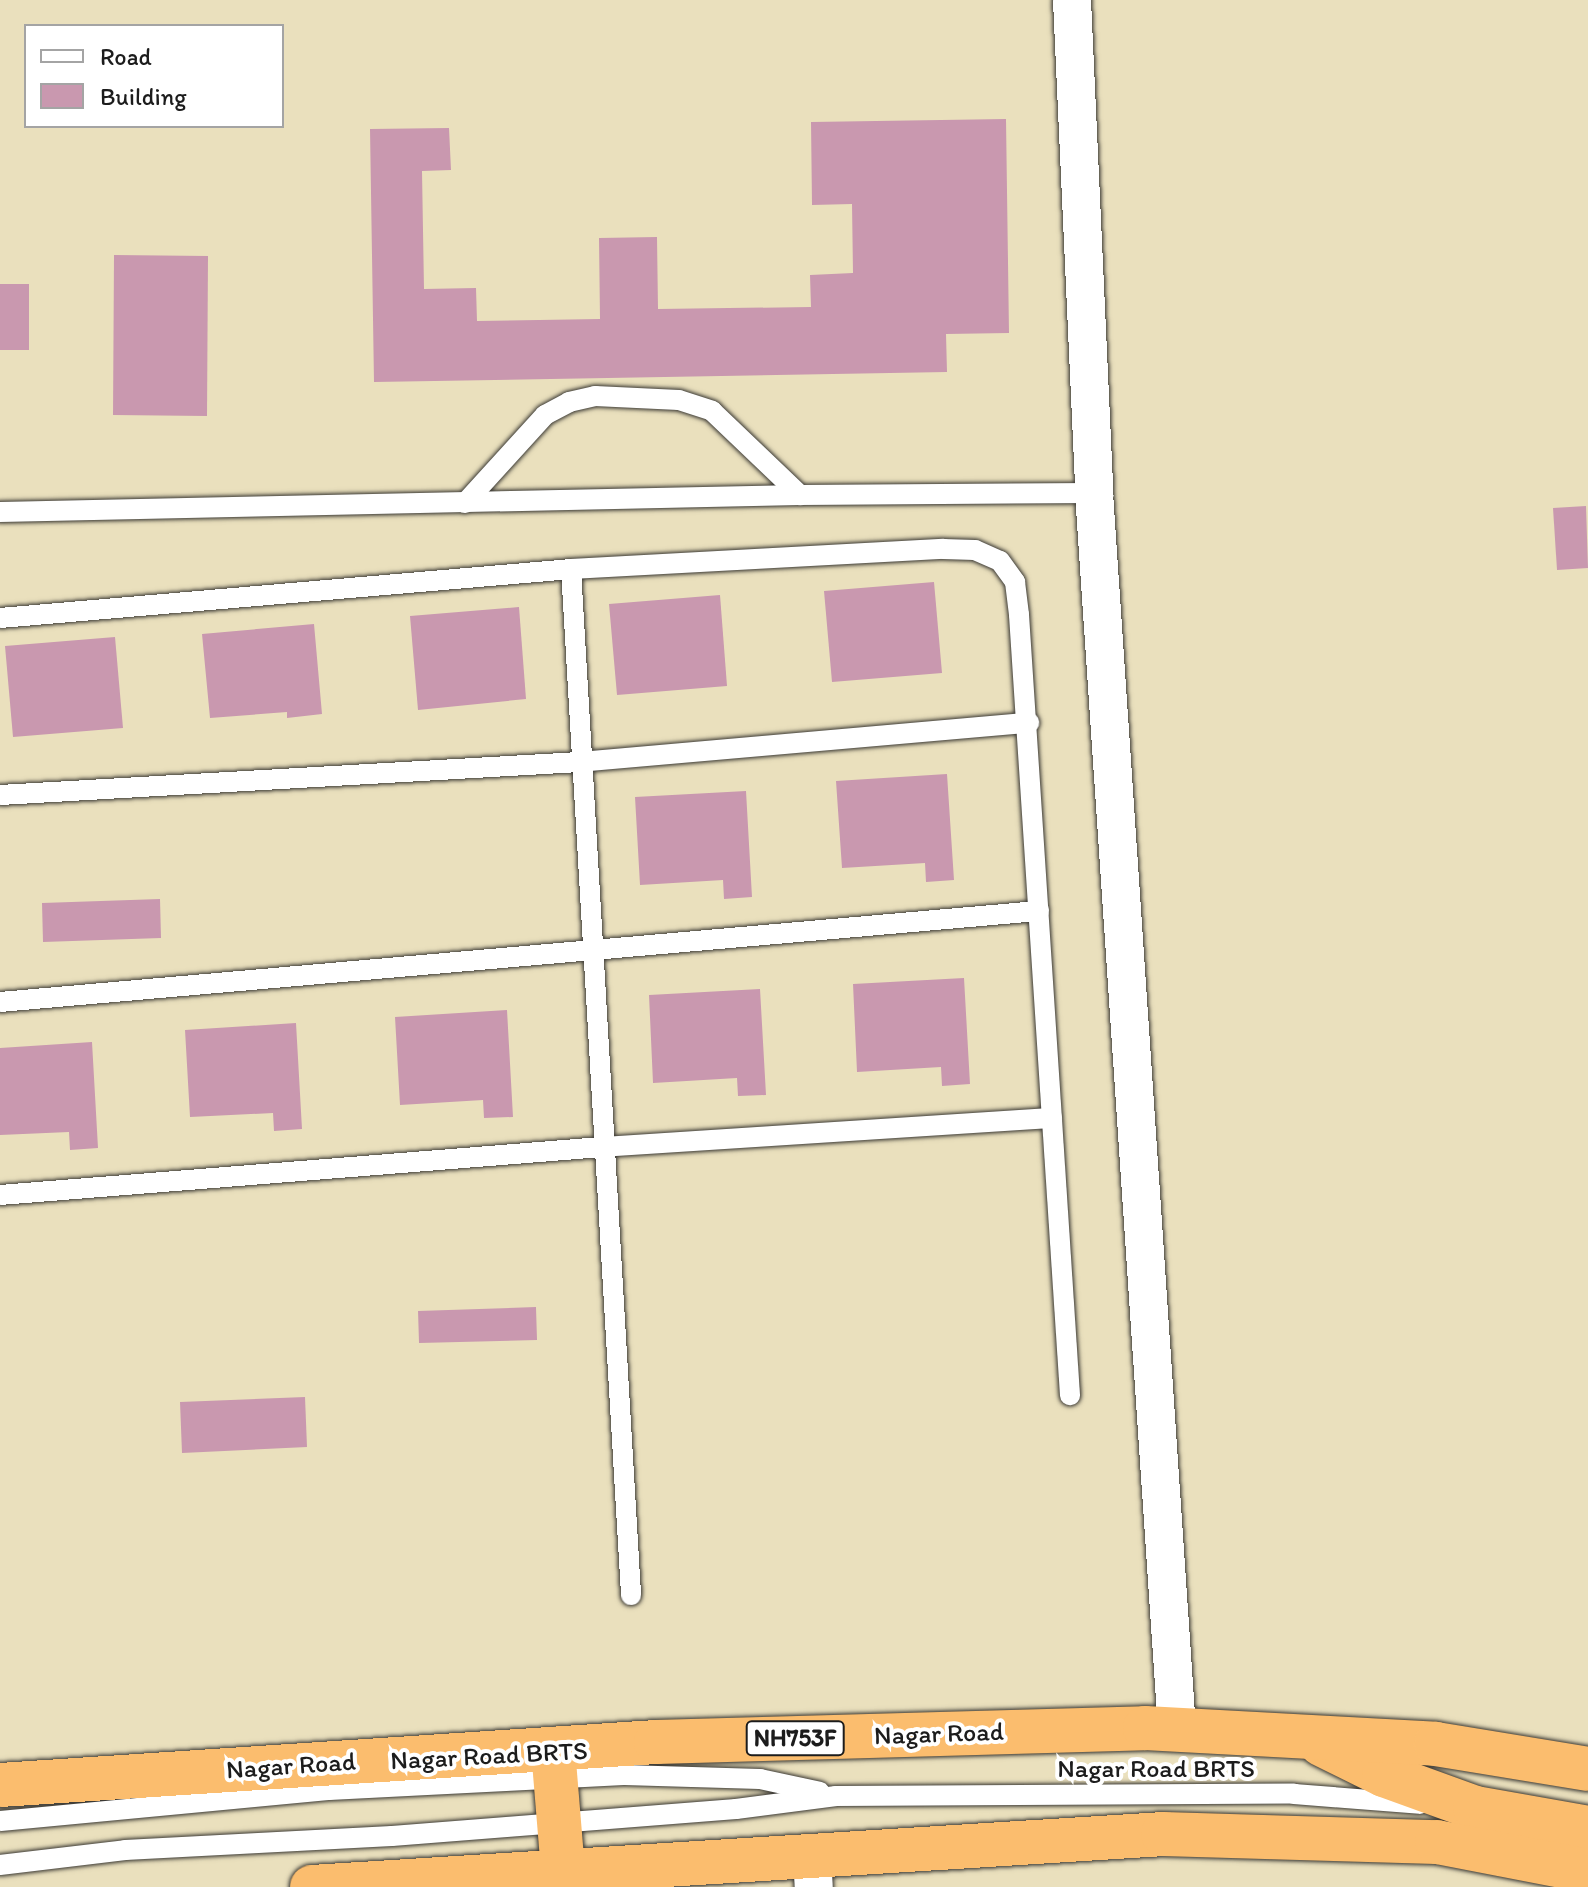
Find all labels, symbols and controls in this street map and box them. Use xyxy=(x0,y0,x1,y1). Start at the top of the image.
legend xyxy=(24,24,284,128)
text: Road xyxy=(100,42,152,71)
text: Building xyxy=(100,82,187,111)
street label: Nagar Road xyxy=(874,1716,1004,1752)
road number: NH753F xyxy=(745,1718,845,1758)
street label: Nagar Road BRTS xyxy=(390,1735,588,1777)
street label: Nagar Road xyxy=(226,1746,356,1786)
street label: Nagar Road BRTS xyxy=(1058,1753,1254,1785)

